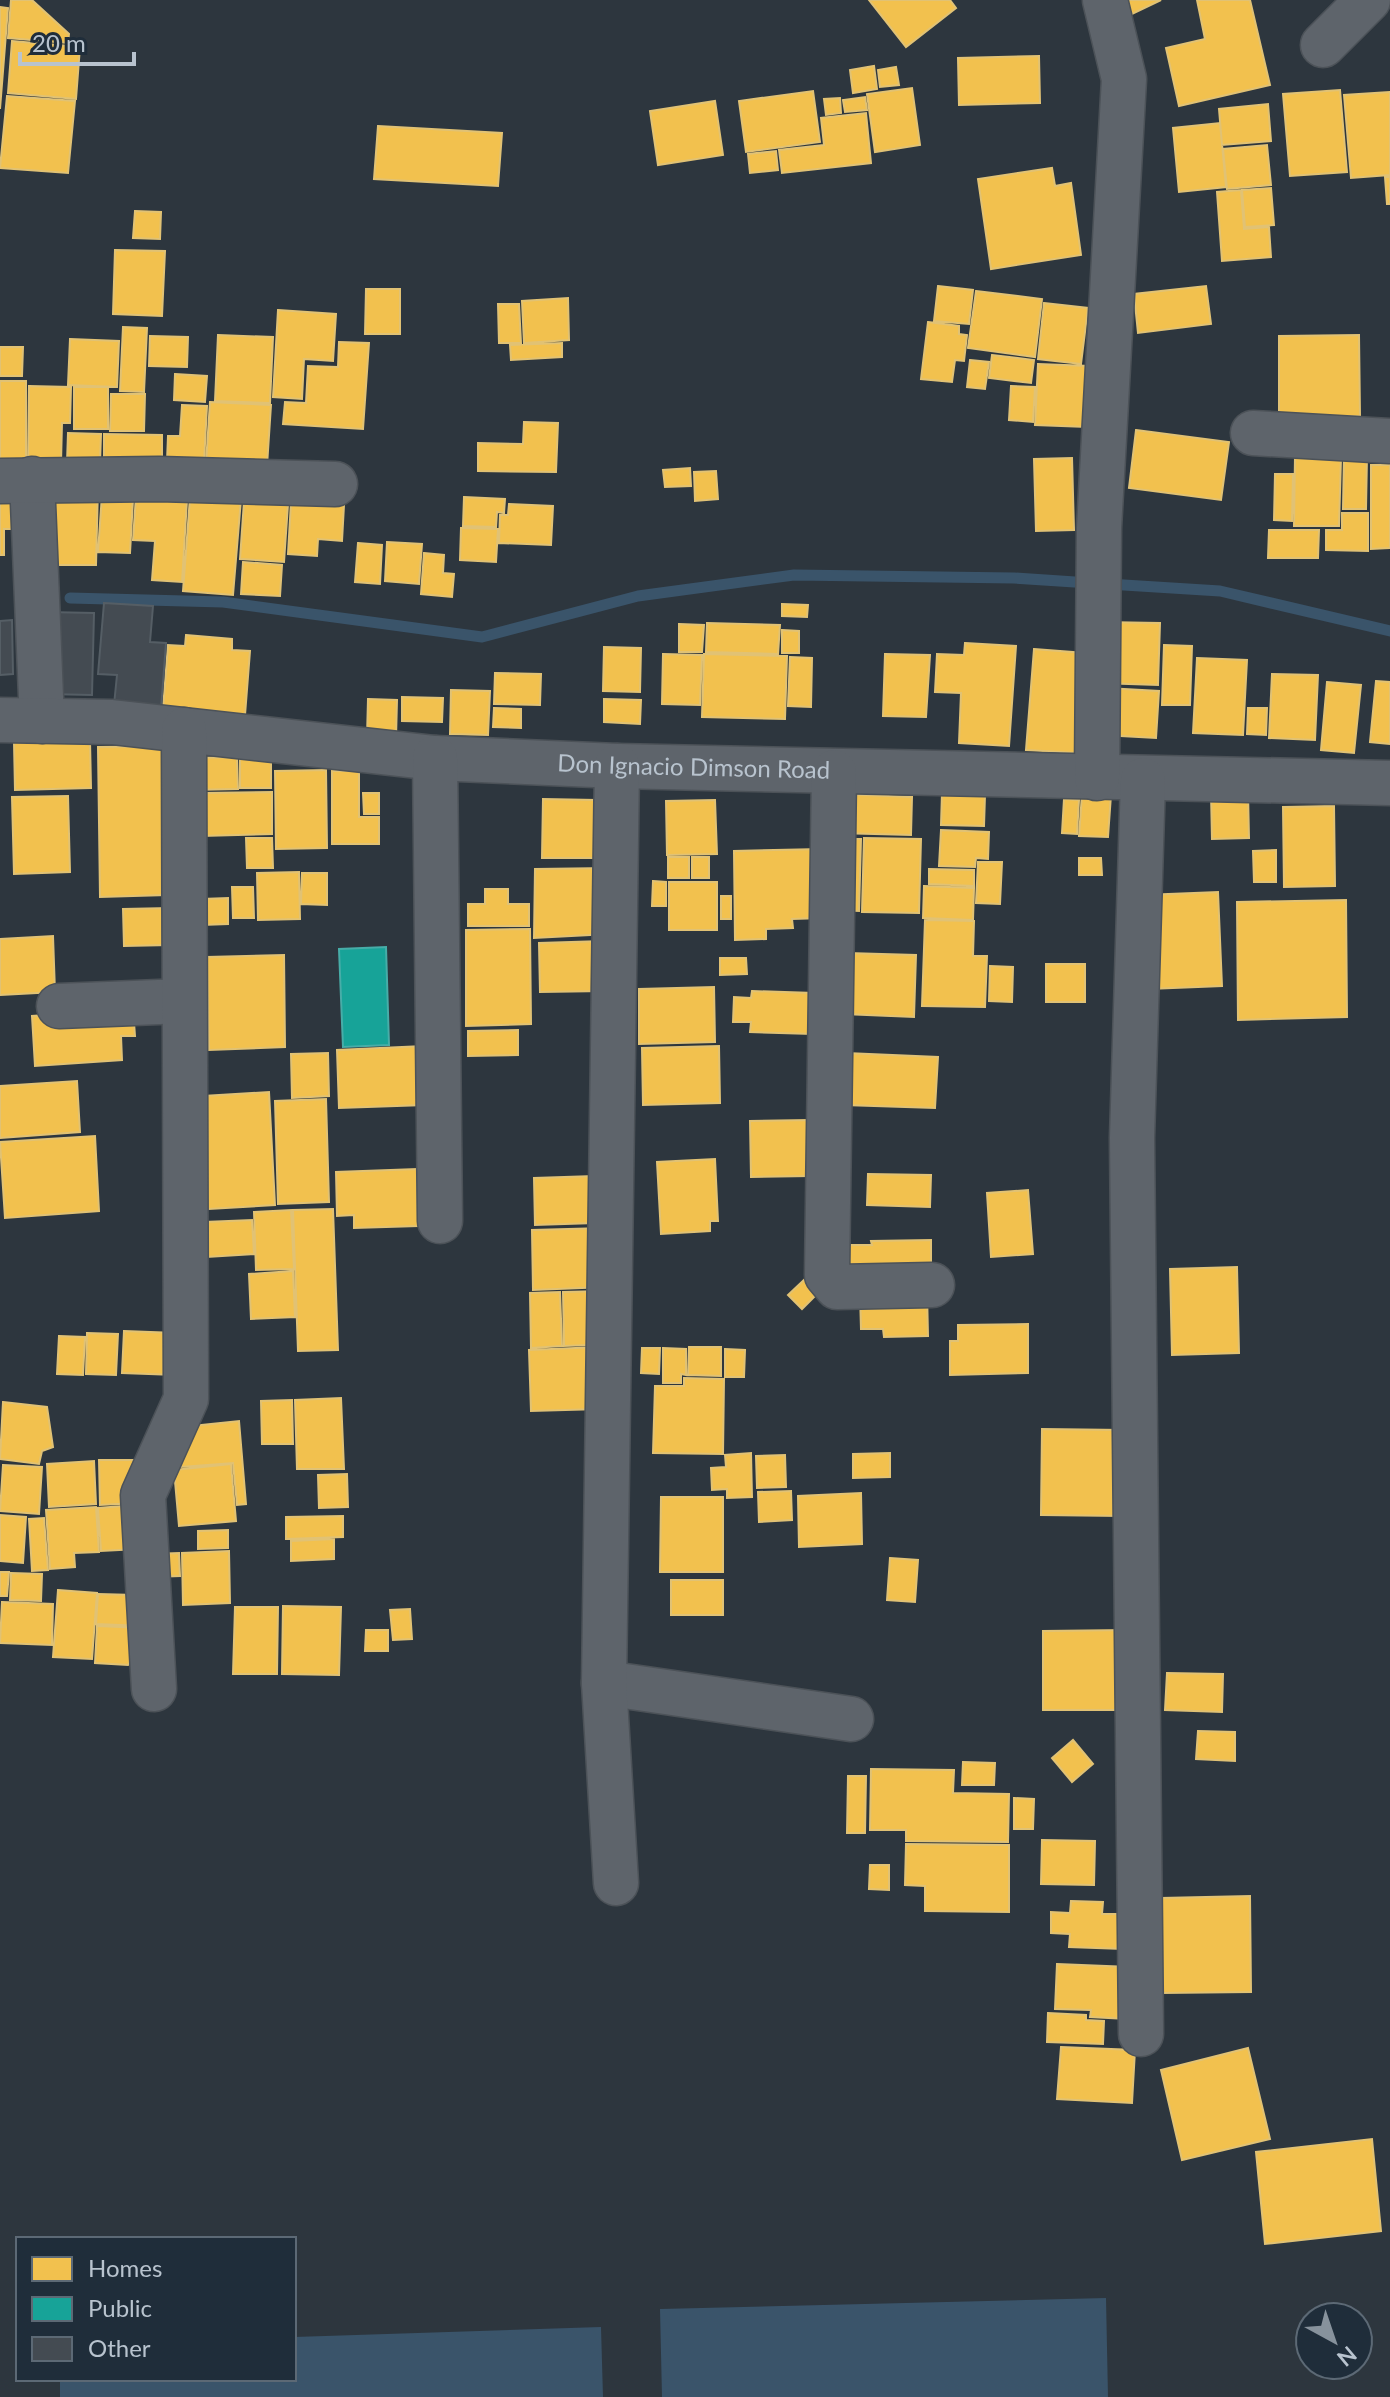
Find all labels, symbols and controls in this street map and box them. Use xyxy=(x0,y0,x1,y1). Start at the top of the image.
scale bar xyxy=(20,16,134,66)
text: 20 m xyxy=(32,28,86,57)
street label: Don Ignacio Dimson Road xyxy=(557,747,831,784)
legend xyxy=(16,2237,296,2381)
text: Homes xyxy=(88,2253,162,2282)
text: Public xyxy=(88,2293,152,2322)
north arrow xyxy=(1294,2301,1374,2381)
text: Other xyxy=(88,2333,151,2362)
text: N xyxy=(1332,2341,1362,2372)

